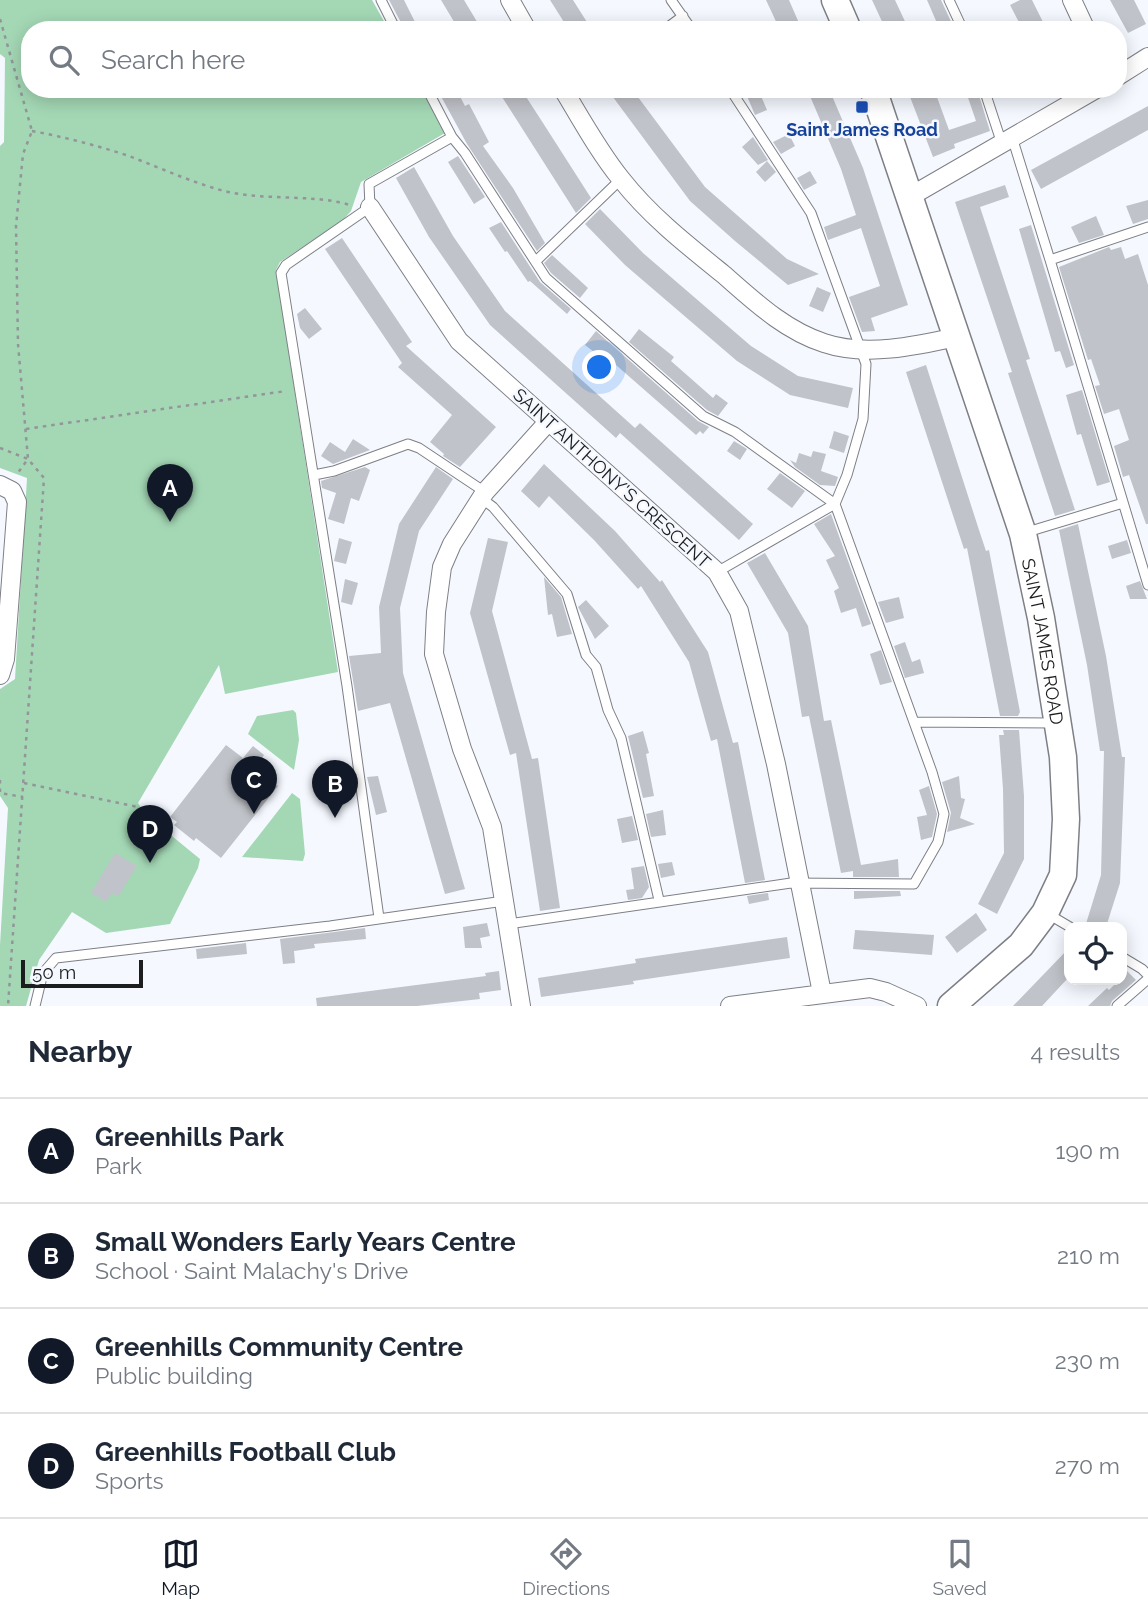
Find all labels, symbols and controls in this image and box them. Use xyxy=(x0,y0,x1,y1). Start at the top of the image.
search box xyxy=(21,21,1127,98)
icon: search xyxy=(45,41,83,79)
text: Search here xyxy=(101,45,245,75)
marker: Saint James Road xyxy=(854,99,870,115)
place label: Saint James Road xyxy=(786,119,938,140)
your location xyxy=(582,350,616,384)
street label: SAINT ANTHONY'S CRESCENT xyxy=(509,384,715,572)
pin: A xyxy=(147,464,193,522)
street label: SAINT JAMES ROAD xyxy=(1018,556,1068,726)
pin: C xyxy=(231,756,277,814)
pin: B xyxy=(312,760,358,818)
pin: D xyxy=(127,805,173,863)
map controls xyxy=(1064,922,1127,985)
button: locate xyxy=(1064,922,1127,985)
scale bar xyxy=(21,957,144,989)
text: 50 m xyxy=(32,961,76,983)
text: Nearby xyxy=(28,1034,132,1069)
text: 4 results xyxy=(1031,1038,1120,1065)
text: Greenhills Park xyxy=(95,1122,284,1152)
text: A xyxy=(43,1137,59,1164)
text: 190 m xyxy=(1056,1137,1120,1164)
text: Park xyxy=(95,1152,142,1179)
text: Small Wonders Early Years Centre xyxy=(95,1227,516,1257)
text: B xyxy=(43,1242,59,1269)
text: 210 m xyxy=(1057,1242,1120,1269)
text: School · Saint Malachy's Drive xyxy=(95,1257,408,1284)
text: Greenhills Community Centre xyxy=(95,1332,463,1362)
text: C xyxy=(43,1347,59,1374)
text: 230 m xyxy=(1055,1347,1120,1374)
text: Public building xyxy=(95,1362,253,1389)
text: Greenhills Football Club xyxy=(95,1437,396,1467)
text: D xyxy=(43,1452,59,1479)
text: 270 m xyxy=(1055,1452,1120,1479)
text: Sports xyxy=(95,1467,164,1494)
tab: Map xyxy=(161,1535,200,1599)
tab: Directions xyxy=(522,1535,610,1599)
tab: Saved xyxy=(932,1535,987,1599)

